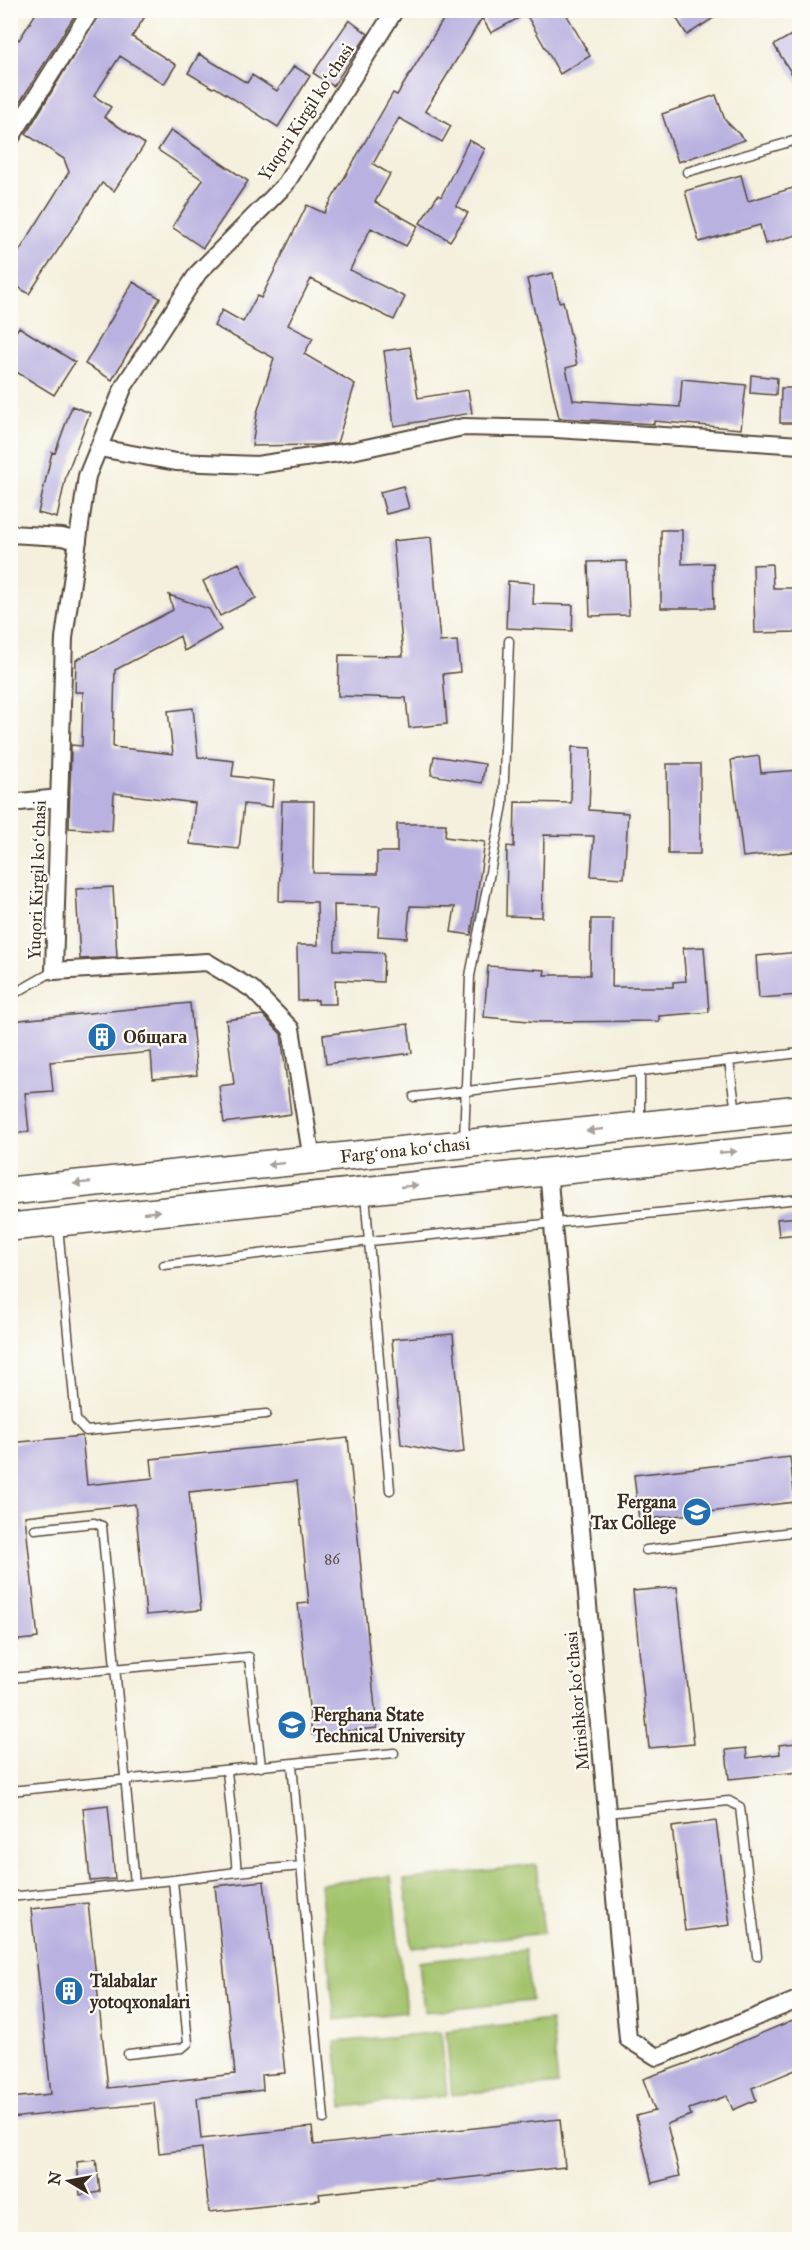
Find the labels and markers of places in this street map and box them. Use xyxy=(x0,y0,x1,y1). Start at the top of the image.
building icon: Общага xyxy=(86,1021,118,1053)
place label: Общага xyxy=(123,1026,187,1048)
place label: Fergana Tax College xyxy=(590,1491,677,1535)
school or university icon: Fergana Tax College xyxy=(681,1496,713,1528)
place label: Ferghana State Technical University xyxy=(312,1704,466,1748)
school or university icon: Ferghana State Technical University xyxy=(276,1709,308,1741)
place label: Talabalar yotoqxonalari xyxy=(89,1970,191,2014)
building icon: Talabalar yotoqxonalari xyxy=(53,1975,85,2007)

